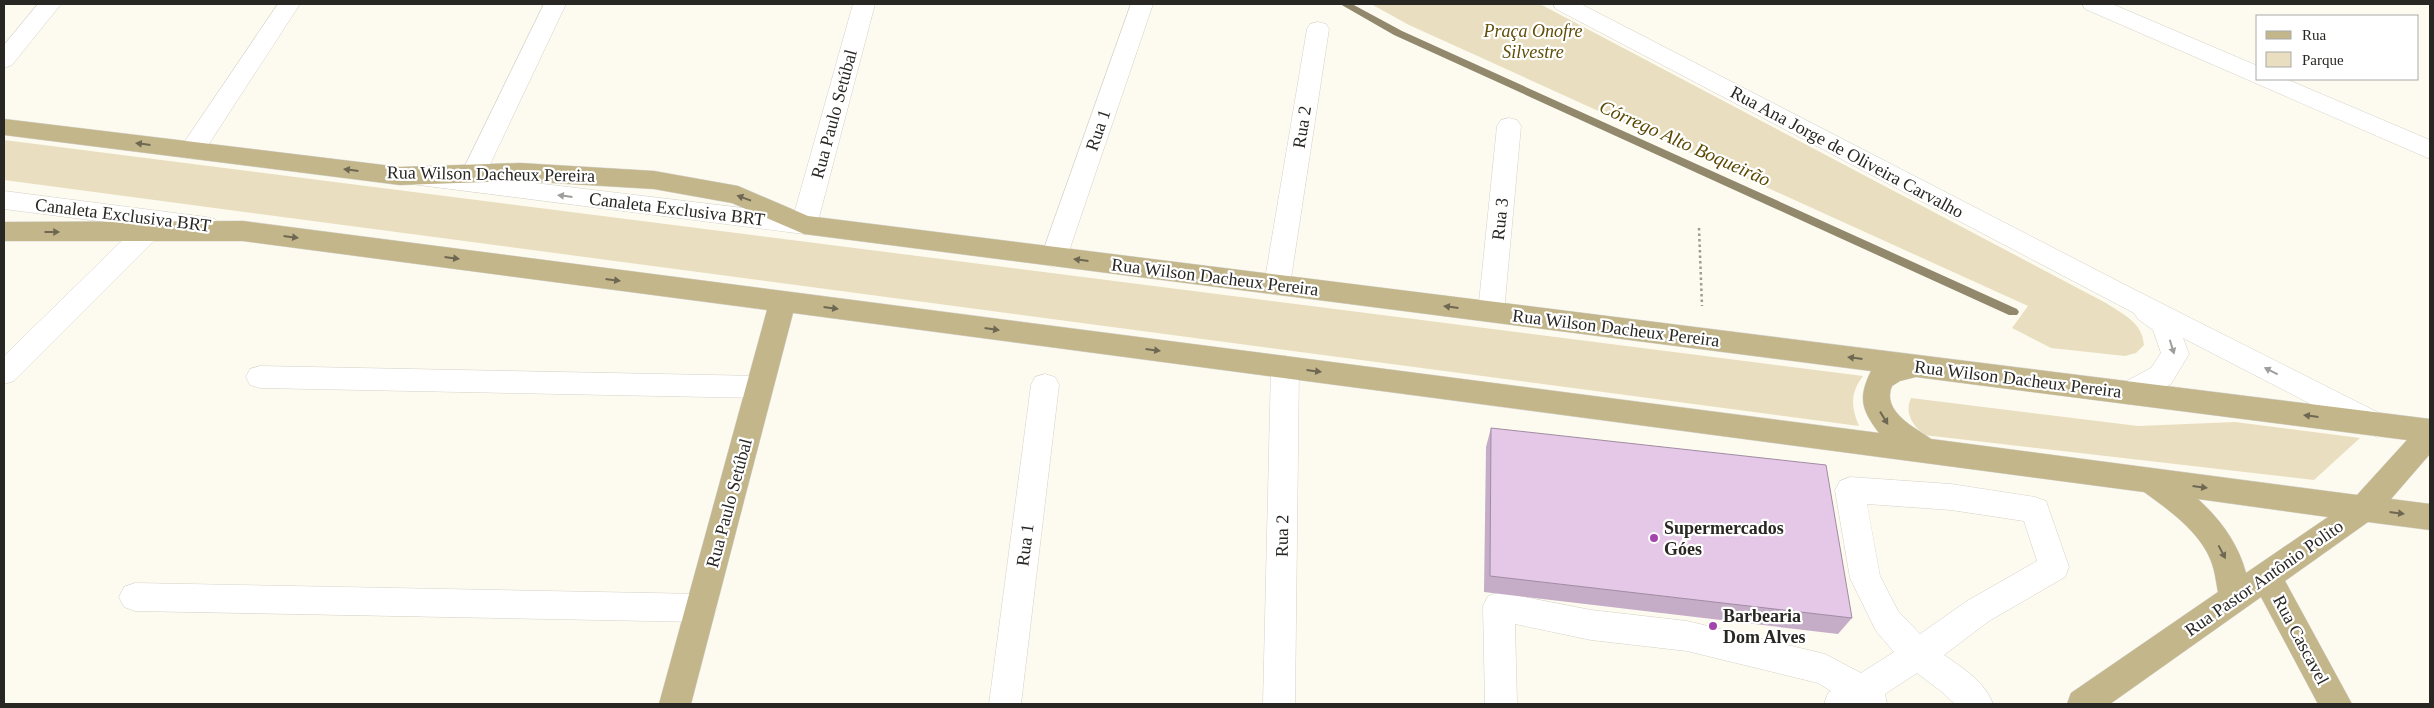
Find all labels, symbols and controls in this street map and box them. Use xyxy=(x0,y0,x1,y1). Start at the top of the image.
legend xyxy=(2256,15,2419,80)
park label: Praça Onofre Silvestre xyxy=(1483,21,1582,62)
text: Rua xyxy=(2302,27,2327,43)
street label: Rua Paulo Setúbal xyxy=(807,47,861,181)
text: Parque xyxy=(2302,52,2344,68)
street label: Rua Ana Jorge de Oliveira Carvalho xyxy=(1727,82,1967,222)
water label: Córrego Alto Boqueirão xyxy=(1596,96,1774,190)
street label: Rua 2 xyxy=(1289,104,1315,150)
street label: Rua 1 xyxy=(1082,107,1114,153)
one-way arrow xyxy=(135,140,151,148)
street label: Rua Wilson Dacheux Pereira xyxy=(387,162,595,186)
one-way arrow xyxy=(343,166,359,174)
street label: Canaleta Exclusiva BRT xyxy=(588,188,766,230)
one-way arrow xyxy=(557,192,573,200)
street label: Canaleta Exclusiva BRT xyxy=(34,194,212,236)
one-way arrow xyxy=(736,194,751,202)
street label: Rua 3 xyxy=(1488,197,1512,241)
one-way arrow xyxy=(45,228,61,236)
one-way arrow xyxy=(283,233,299,241)
street label: Rua Wilson Dacheux Pereira xyxy=(1110,254,1320,300)
one-way arrow xyxy=(444,255,460,263)
one-way arrow xyxy=(1073,256,1089,264)
one-way arrow xyxy=(605,276,621,284)
one-way arrow xyxy=(1442,303,1458,311)
one-way arrow xyxy=(823,304,839,312)
street label: Rua Wilson Dacheux Pereira xyxy=(1511,305,1721,351)
one-way arrow xyxy=(984,325,1000,333)
one-way arrow xyxy=(2168,340,2176,355)
one-way arrow xyxy=(1146,346,1162,354)
one-way arrow xyxy=(1847,354,1863,362)
street label: Rua Wilson Dacheux Pereira xyxy=(1913,356,2123,402)
one-way arrow xyxy=(1307,367,1323,375)
one-way arrow xyxy=(2264,367,2278,375)
one-way arrow xyxy=(1879,412,1888,425)
one-way arrow xyxy=(2303,412,2319,420)
street label: Rua Paulo Setúbal xyxy=(702,436,756,570)
one-way arrow xyxy=(2192,483,2208,491)
one-way arrow xyxy=(2389,509,2405,517)
street label: Rua 2 xyxy=(1272,515,1292,557)
street label: Rua Pastor Antônio Polito xyxy=(2181,516,2347,640)
place label: Supermercados Góes xyxy=(1664,518,1784,559)
street label: Rua 1 xyxy=(1012,523,1038,567)
marker: Supermercados Góes xyxy=(1648,532,1660,544)
one-way arrow xyxy=(2218,544,2226,559)
street label: Rua Cascavel xyxy=(2269,592,2333,688)
place label: Barbearia Dom Alves xyxy=(1723,606,1806,647)
marker: Barbearia Dom Alves xyxy=(1707,620,1719,632)

